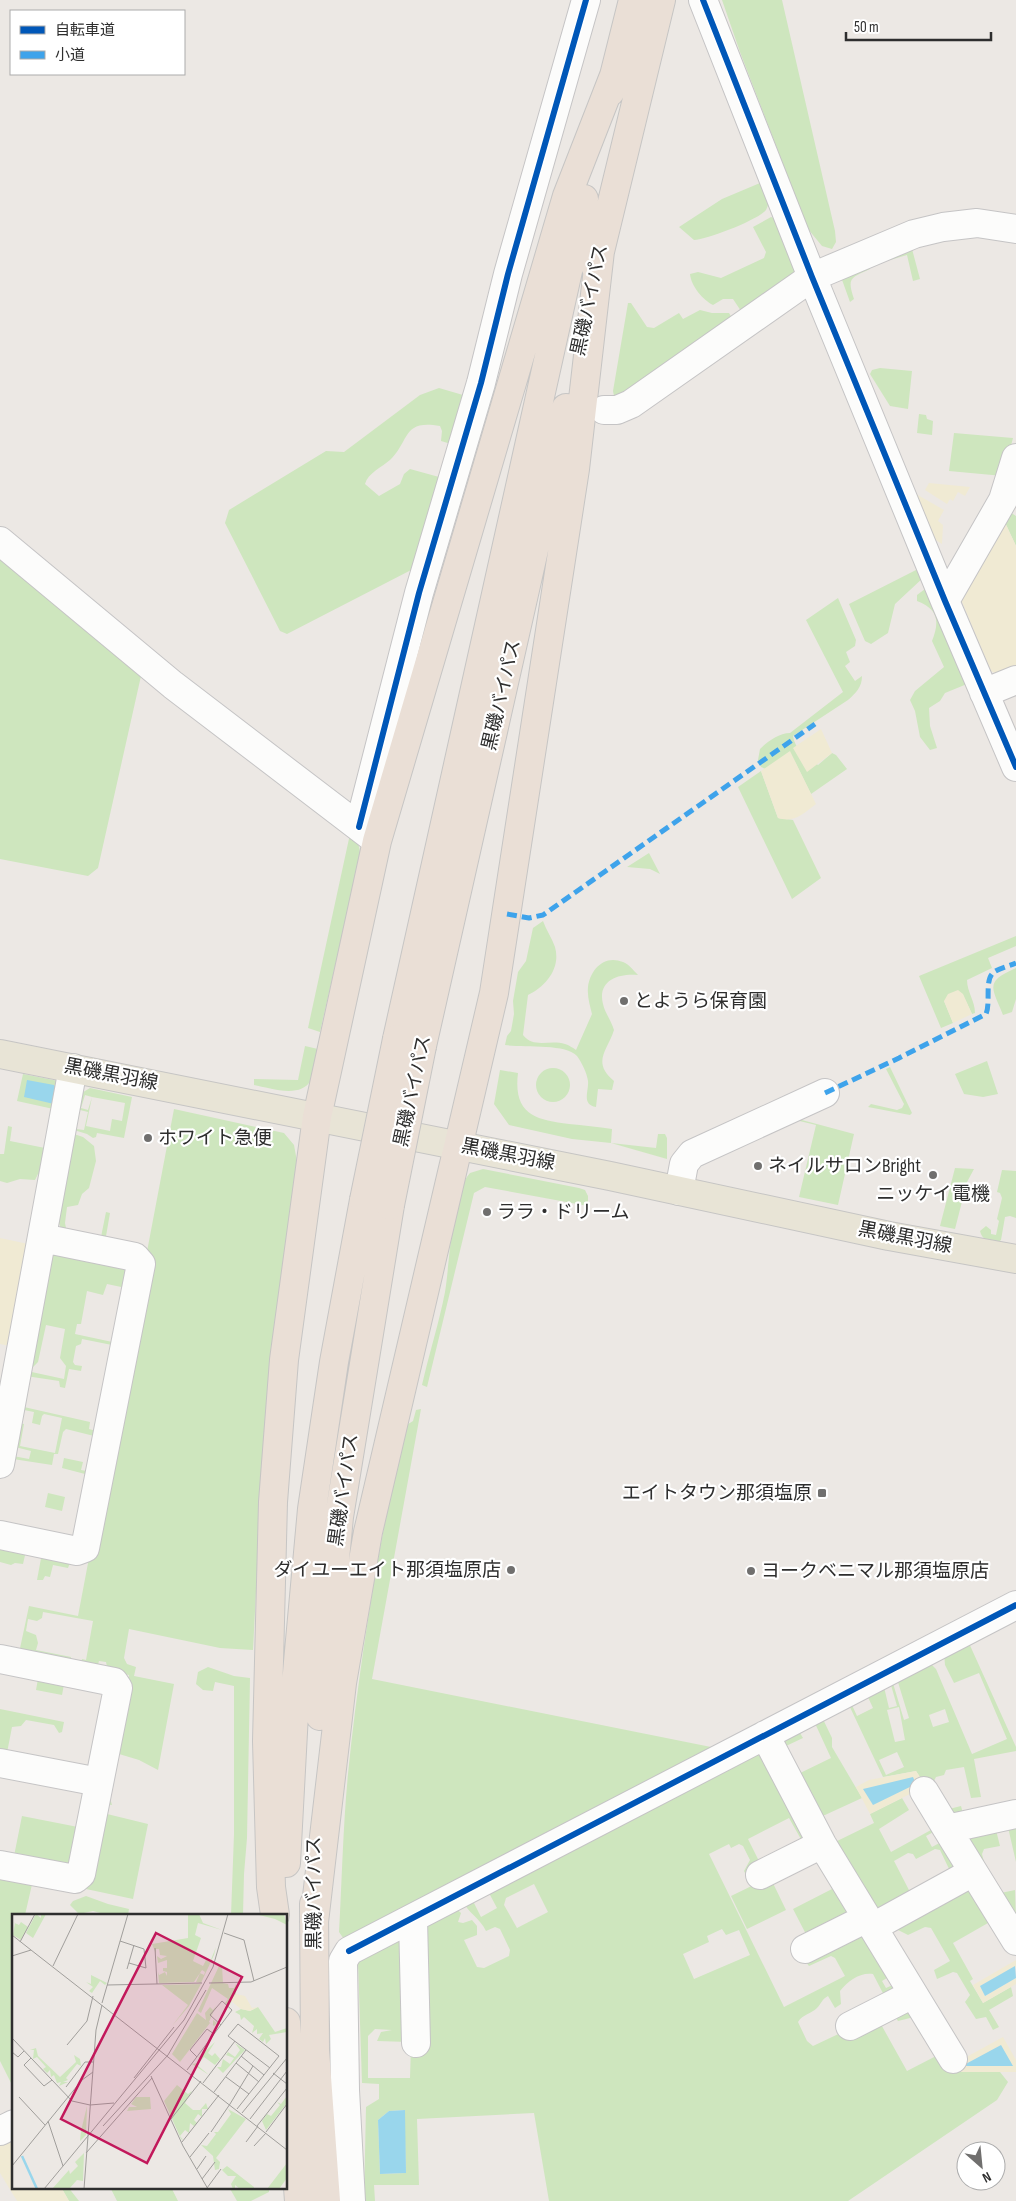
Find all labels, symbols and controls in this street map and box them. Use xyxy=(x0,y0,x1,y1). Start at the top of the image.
legend xyxy=(10,10,185,75)
scale bar xyxy=(846,10,991,42)
text: 50 m xyxy=(854,18,879,37)
text: 自転車道 xyxy=(55,21,115,40)
text: 小道 xyxy=(55,46,85,65)
street label: 黒磯バイパス xyxy=(567,242,613,358)
street label: 黒磯バイパス xyxy=(478,637,526,753)
place label: とようら保育園 xyxy=(634,990,767,1013)
marker: とようら保育園 xyxy=(618,995,630,1007)
street label: 黒磯バイパス xyxy=(390,1033,436,1149)
street label: 黒磯黒羽線 xyxy=(62,1055,160,1095)
place label: ホワイト急便 xyxy=(158,1127,272,1150)
marker: ホワイト急便 xyxy=(142,1132,154,1144)
street label: 黒磯黒羽線 xyxy=(459,1135,557,1175)
place label: ネイルサロンBright xyxy=(768,1155,921,1178)
marker: ネイルサロンBright xyxy=(752,1160,764,1172)
marker: ニッケイ電機 xyxy=(927,1169,939,1181)
place label: ニッケイ電機 xyxy=(876,1183,990,1206)
place label: ララ・ドリーム xyxy=(497,1201,629,1224)
marker: ララ・ドリーム xyxy=(481,1206,493,1218)
street label: 黒磯黒羽線 xyxy=(856,1218,954,1258)
street label: 黒磯バイパス xyxy=(325,1432,363,1548)
place label: エイトタウン那須塩原 xyxy=(622,1482,812,1505)
marker: エイトタウン那須塩原 xyxy=(816,1487,828,1499)
place label: ダイユーエイト那須塩原店 xyxy=(273,1559,501,1582)
place label: ヨークベニマル那須塩原店 xyxy=(761,1560,989,1583)
marker: ダイユーエイト那須塩原店 xyxy=(505,1564,517,1576)
marker: ヨークベニマル那須塩原店 xyxy=(745,1565,757,1577)
street label: 黒磯バイパス xyxy=(303,1836,326,1950)
inset map xyxy=(12,1914,288,2188)
north arrow xyxy=(956,2141,1006,2191)
text: N xyxy=(979,2168,994,2186)

